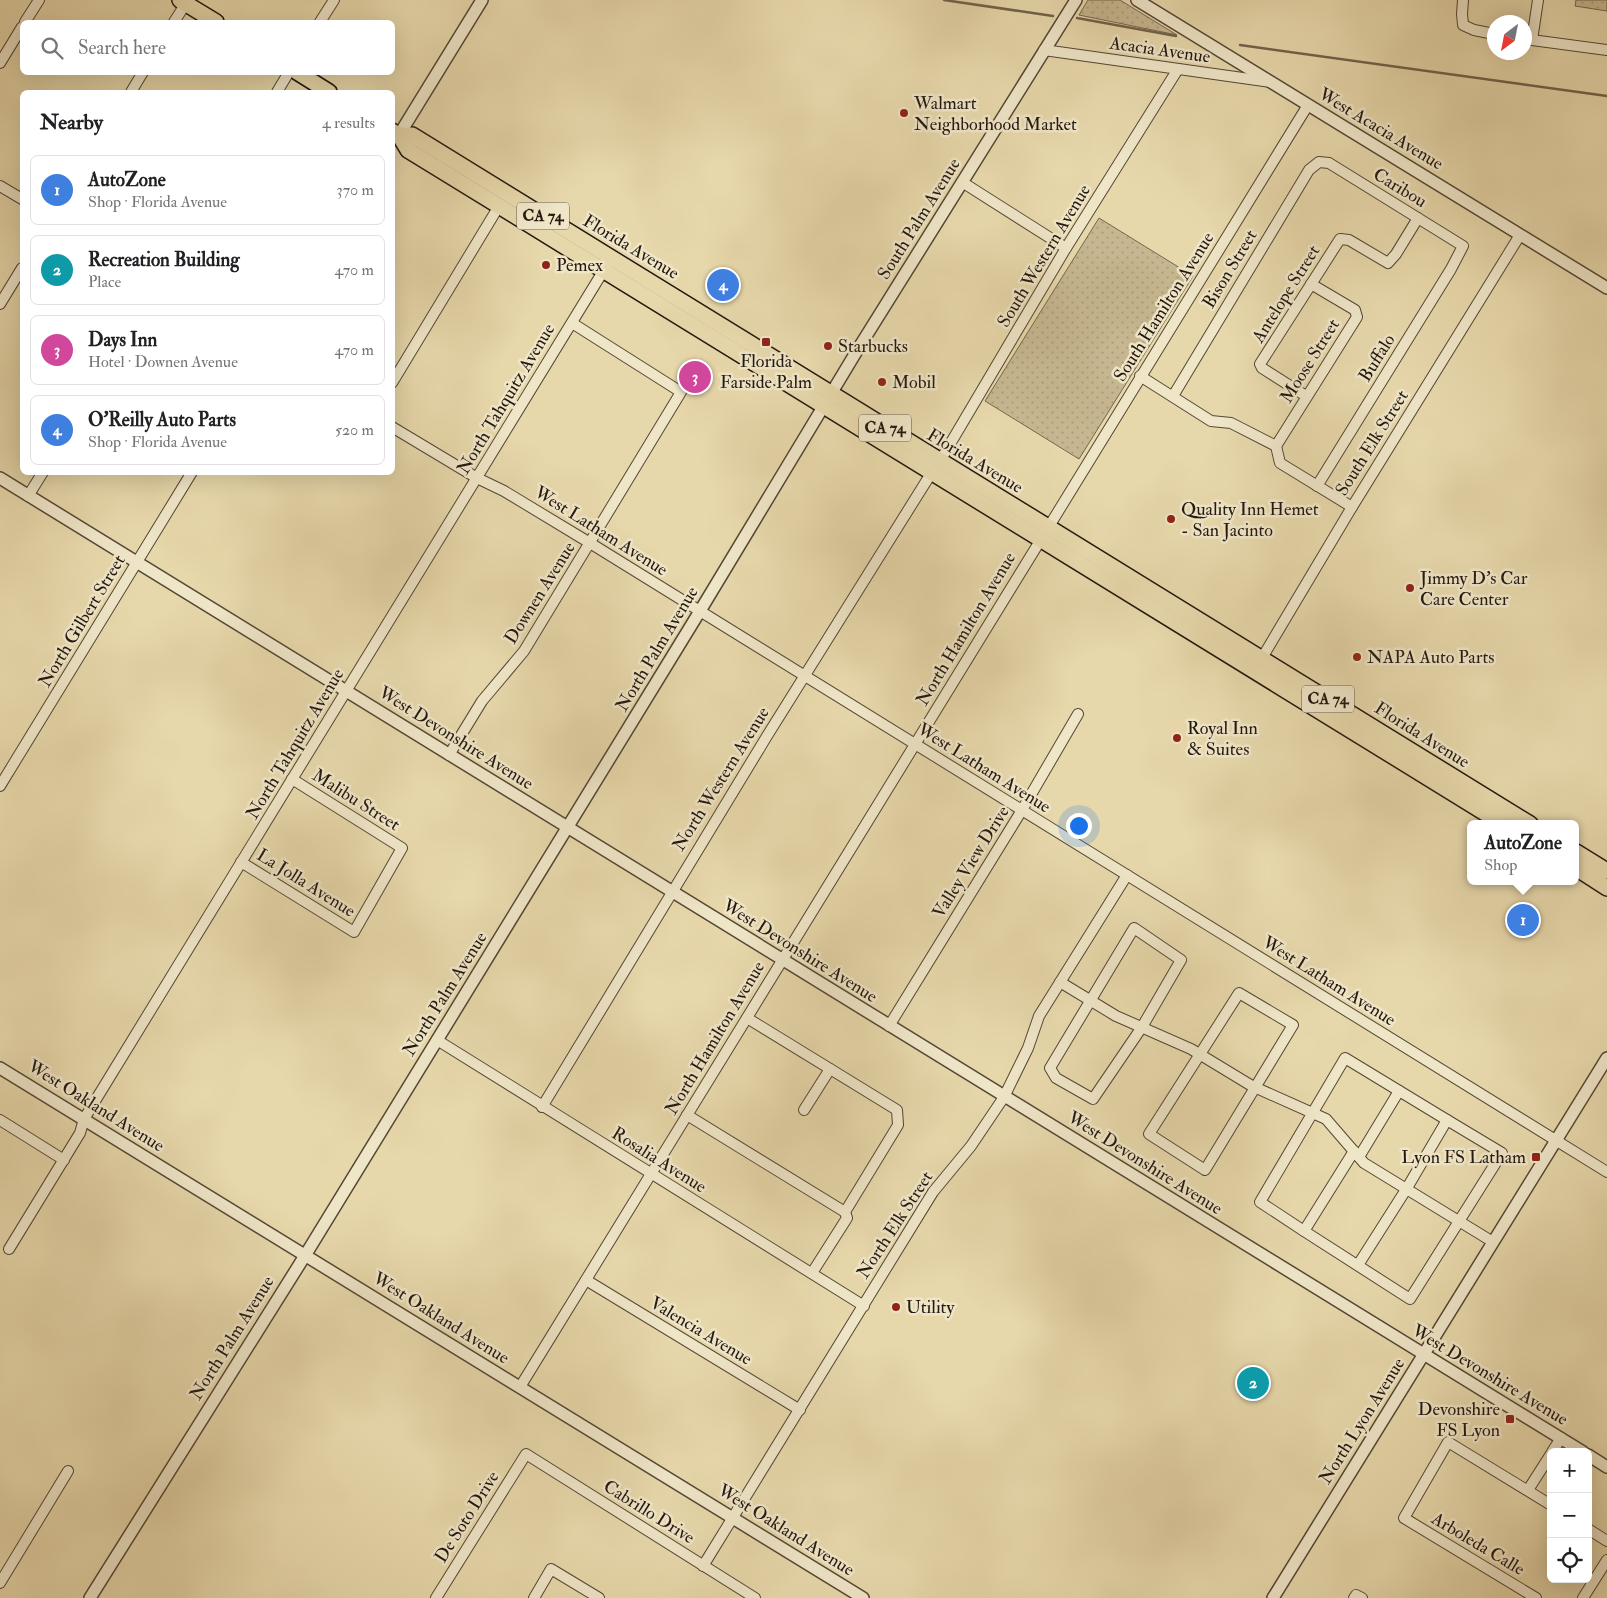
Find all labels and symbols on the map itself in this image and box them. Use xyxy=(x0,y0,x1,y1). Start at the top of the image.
north arrow xyxy=(1487,15,1532,60)
street label: Acacia Avenue xyxy=(1107,31,1212,69)
street label: West Acacia Avenue xyxy=(1314,82,1448,176)
place label: Walmart Neighborhood Market xyxy=(913,92,1077,136)
marker: Walmart Neighborhood Market xyxy=(898,107,910,119)
street label: South Palm Avenue xyxy=(872,154,966,284)
street label: Caribou xyxy=(1369,163,1431,213)
street label: South Western Avenue xyxy=(992,180,1096,332)
road number: CA 74 xyxy=(517,202,569,230)
street label: Florida Avenue xyxy=(579,209,684,285)
street label: Bison Street xyxy=(1198,225,1263,313)
street label: South Hamilton Avenue xyxy=(1109,228,1220,386)
street label: Antelope Street xyxy=(1246,241,1325,348)
place label: Pemex xyxy=(556,254,603,277)
marker: Pemex xyxy=(540,259,552,271)
pin: 4 xyxy=(707,266,739,304)
street label: Moose Street xyxy=(1275,314,1345,407)
street label: North Tahquitz Avenue xyxy=(452,319,560,479)
street label: Buffalo xyxy=(1353,330,1401,386)
place label: Starbucks xyxy=(838,335,908,358)
marker: Florida Farside Palm xyxy=(760,336,772,348)
marker: Starbucks xyxy=(822,340,834,352)
place label: Florida Farside Palm xyxy=(720,350,812,394)
pin: 3 xyxy=(679,358,711,396)
place label: Mobil xyxy=(892,371,936,394)
marker: Mobil xyxy=(876,376,888,388)
street label: South Elk Street xyxy=(1330,386,1414,500)
road number: CA 74 xyxy=(859,414,911,442)
street label: Florida Avenue xyxy=(923,423,1028,499)
street label: West Latham Avenue xyxy=(529,480,672,582)
place label: Quality Inn Hemet - San Jacinto xyxy=(1181,498,1319,542)
marker: Quality Inn Hemet - San Jacinto xyxy=(1165,513,1177,525)
street label: Downen Avenue xyxy=(499,537,581,648)
street label: North Hamilton Avenue xyxy=(911,548,1021,710)
street label: North Gilbert Street xyxy=(33,550,131,691)
place label: Jimmy D's Car Care Center xyxy=(1419,567,1528,611)
street label: North Palm Avenue xyxy=(611,582,704,716)
marker: Jimmy D's Car Care Center xyxy=(1404,582,1416,594)
place label: NAPA Auto Parts xyxy=(1367,646,1494,669)
marker: NAPA Auto Parts xyxy=(1351,651,1363,663)
street label: North Tahquitz Avenue xyxy=(241,664,349,824)
street label: West Devonshire Avenue xyxy=(374,681,538,795)
road number: CA 74 xyxy=(1302,686,1354,712)
street label: Florida Avenue xyxy=(1370,697,1474,774)
street label: North Western Avenue xyxy=(667,702,775,855)
street label: West Latham Avenue xyxy=(912,717,1055,819)
place label: Royal Inn & Suites xyxy=(1187,717,1258,761)
marker: Royal Inn & Suites xyxy=(1171,732,1183,744)
street label: Malibu Street xyxy=(308,764,404,836)
street label: Valley View Drive xyxy=(927,801,1015,922)
your location xyxy=(1066,813,1092,839)
street label: La Jolla Avenue xyxy=(252,843,360,923)
street label: West Devonshire Avenue xyxy=(718,894,882,1008)
pin: 1 xyxy=(1507,901,1539,939)
street label: North Palm Avenue xyxy=(398,927,493,1060)
street label: West Latham Avenue xyxy=(1257,930,1400,1032)
street label: North Hamilton Avenue xyxy=(660,957,770,1119)
street label: West Oakland Avenue xyxy=(23,1054,169,1158)
street label: West Devonshire Avenue xyxy=(1063,1106,1227,1220)
street label: Rosalia Avenue xyxy=(607,1122,711,1199)
place label: Lyon FS Latham xyxy=(1401,1146,1526,1169)
marker: Lyon FS Latham xyxy=(1530,1151,1542,1163)
street label: North Elk Street xyxy=(852,1167,938,1283)
street label: West Oakland Avenue xyxy=(368,1266,514,1370)
street label: North Palm Avenue xyxy=(185,1271,280,1404)
street label: Valencia Avenue xyxy=(646,1291,757,1371)
place label: Utility xyxy=(906,1296,955,1319)
marker: Utility xyxy=(890,1301,902,1313)
street label: West Devonshire Avenue xyxy=(1407,1319,1573,1431)
street label: North Lyon Avenue xyxy=(1314,1353,1410,1488)
pin: 2 xyxy=(1237,1364,1269,1402)
place label: Devonshire FS Lyon xyxy=(1418,1398,1500,1442)
marker: Devonshire FS Lyon xyxy=(1504,1413,1516,1425)
street label: De Soto Drive xyxy=(430,1466,505,1567)
street label: Cabrillo Drive xyxy=(599,1475,699,1549)
street label: West Oakland Avenue xyxy=(713,1478,859,1582)
street label: Arboleda Calle xyxy=(1426,1507,1529,1581)

